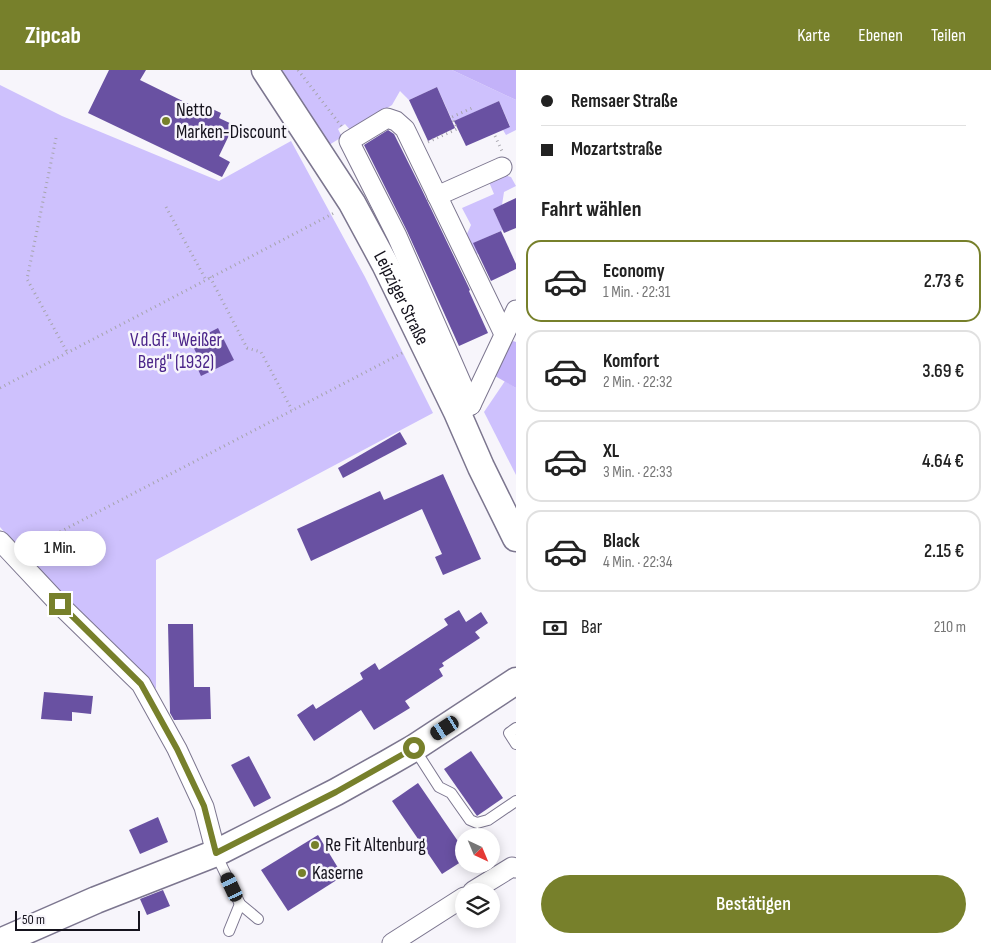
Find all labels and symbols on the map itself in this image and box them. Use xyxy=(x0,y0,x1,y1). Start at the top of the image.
place label: Netto Marken-Discount xyxy=(176,99,287,144)
marker: Netto Marken-Discount xyxy=(160,115,172,127)
street label: Leipziger Straße xyxy=(369,247,434,349)
park label: V.d.Gf. "Weißer Berg" (1932) xyxy=(130,329,223,374)
callout: 1 Min. xyxy=(14,532,106,566)
route end xyxy=(49,593,71,615)
car xyxy=(428,714,461,742)
route start xyxy=(403,737,425,759)
north arrow xyxy=(455,828,500,872)
place label: Re Fit Altenburg xyxy=(325,834,426,857)
marker: Re Fit Altenburg xyxy=(309,839,321,851)
place label: Kaserne xyxy=(312,862,364,885)
marker: Kaserne xyxy=(296,867,308,879)
car xyxy=(218,870,245,904)
scale bar xyxy=(15,908,140,931)

